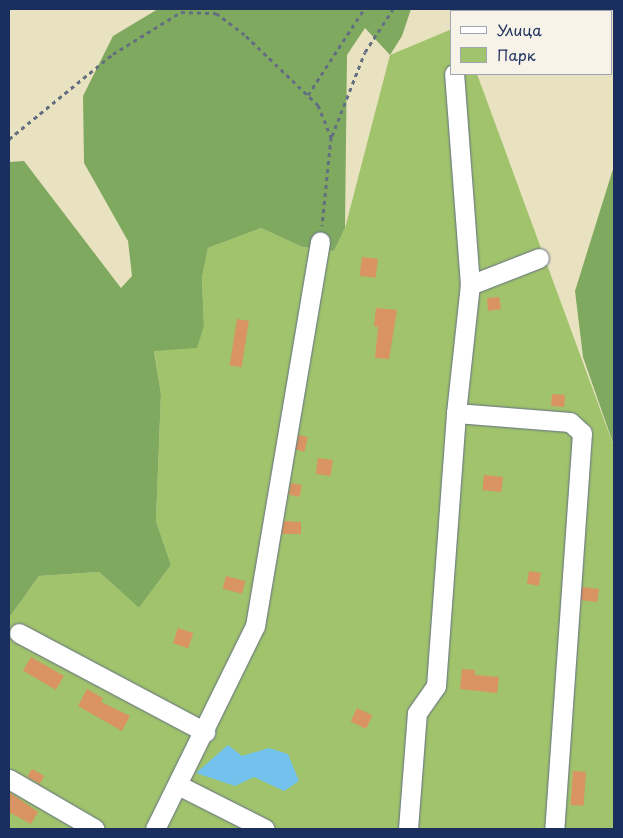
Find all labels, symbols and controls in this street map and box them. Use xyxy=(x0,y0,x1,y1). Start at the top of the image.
legend xyxy=(450,10,613,75)
text: Улица xyxy=(497,18,542,41)
text: Парк xyxy=(497,43,536,66)

